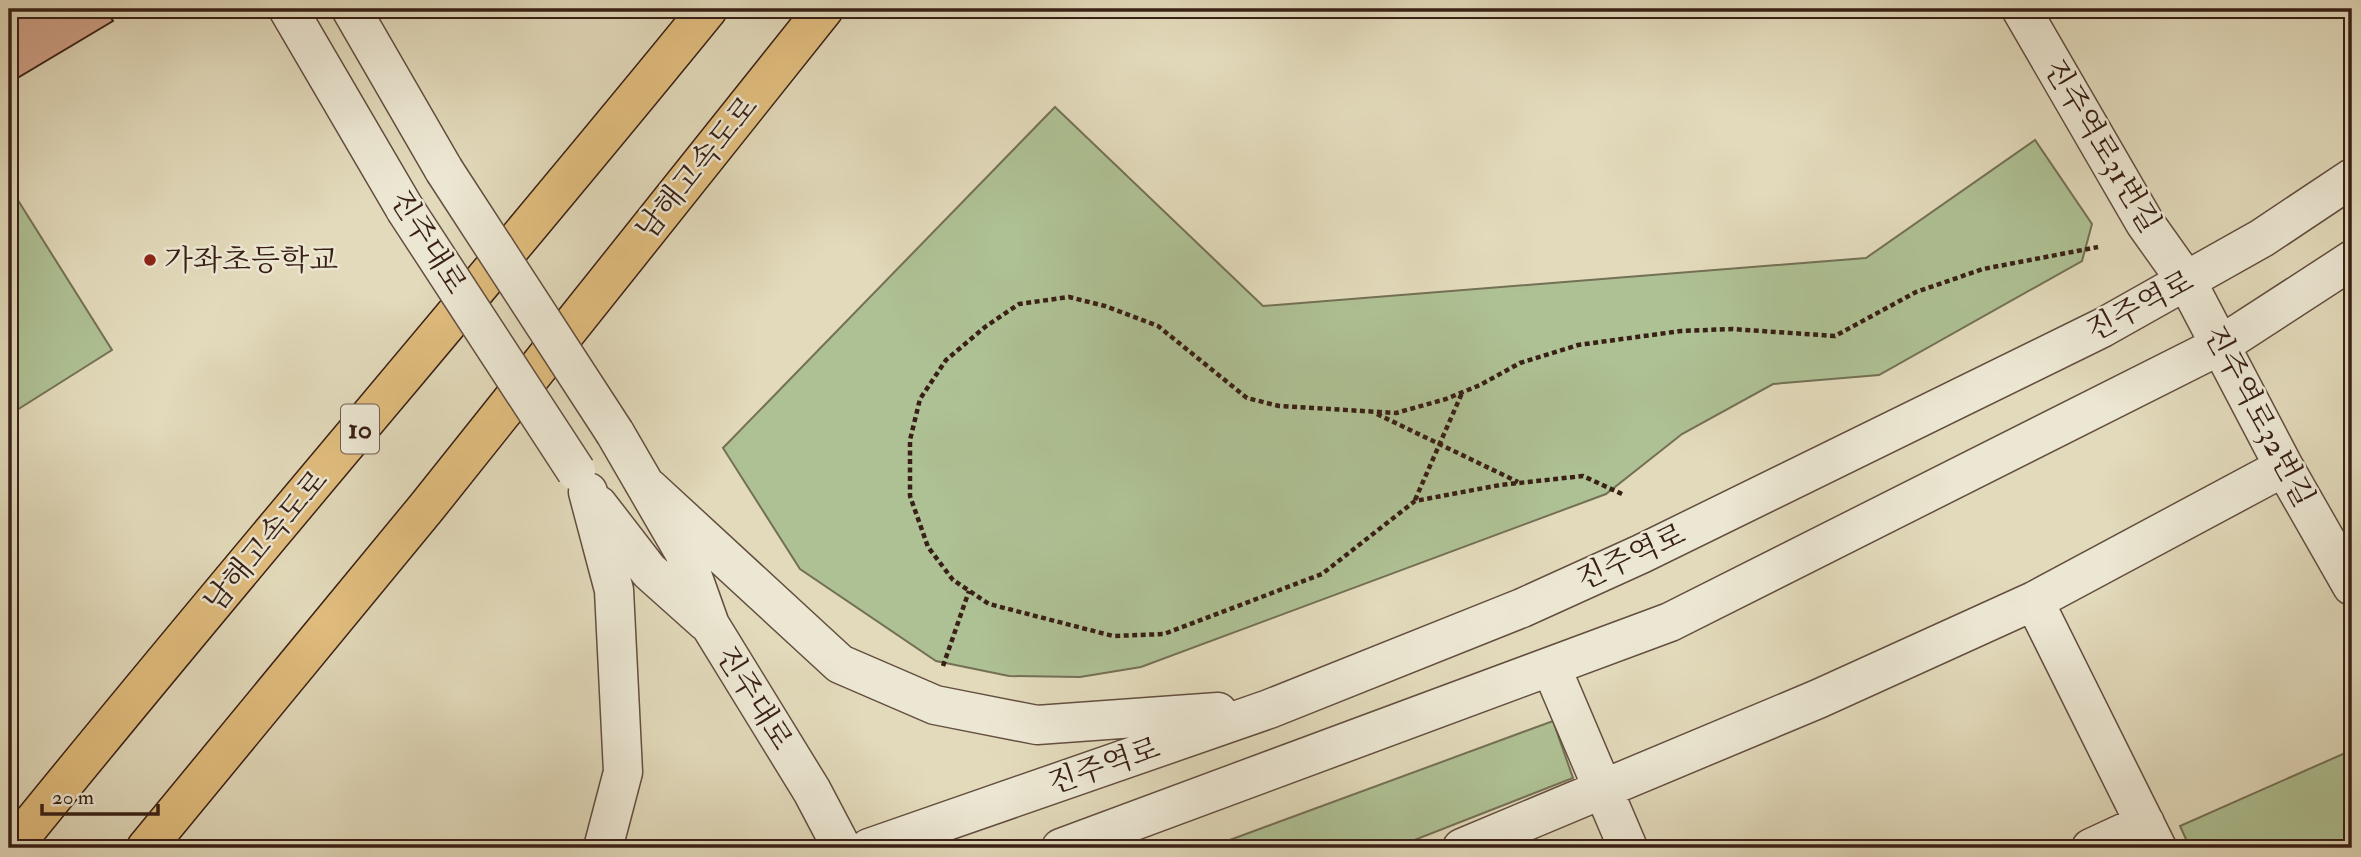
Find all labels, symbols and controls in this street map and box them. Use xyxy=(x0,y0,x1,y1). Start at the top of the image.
street label: 진주역로31번길 xyxy=(2036,52,2168,240)
street label: 남해고속도로 xyxy=(628,89,766,247)
street label: 진주대로 xyxy=(382,183,474,301)
place label: 가좌초등학교 xyxy=(164,242,338,279)
marker: 가좌초등학교 xyxy=(142,252,158,268)
street label: 진주역로 xyxy=(2080,262,2200,350)
street label: 진주역로32번길 xyxy=(2196,319,2322,513)
road number: 10 xyxy=(341,404,379,453)
street label: 남해고속도로 xyxy=(196,462,336,619)
street label: 진주역로 xyxy=(1571,516,1691,598)
street label: 진주대로 xyxy=(708,639,800,757)
street label: 진주역로 xyxy=(1043,730,1165,802)
scale bar xyxy=(42,773,158,817)
text: 20 m xyxy=(52,784,94,811)

